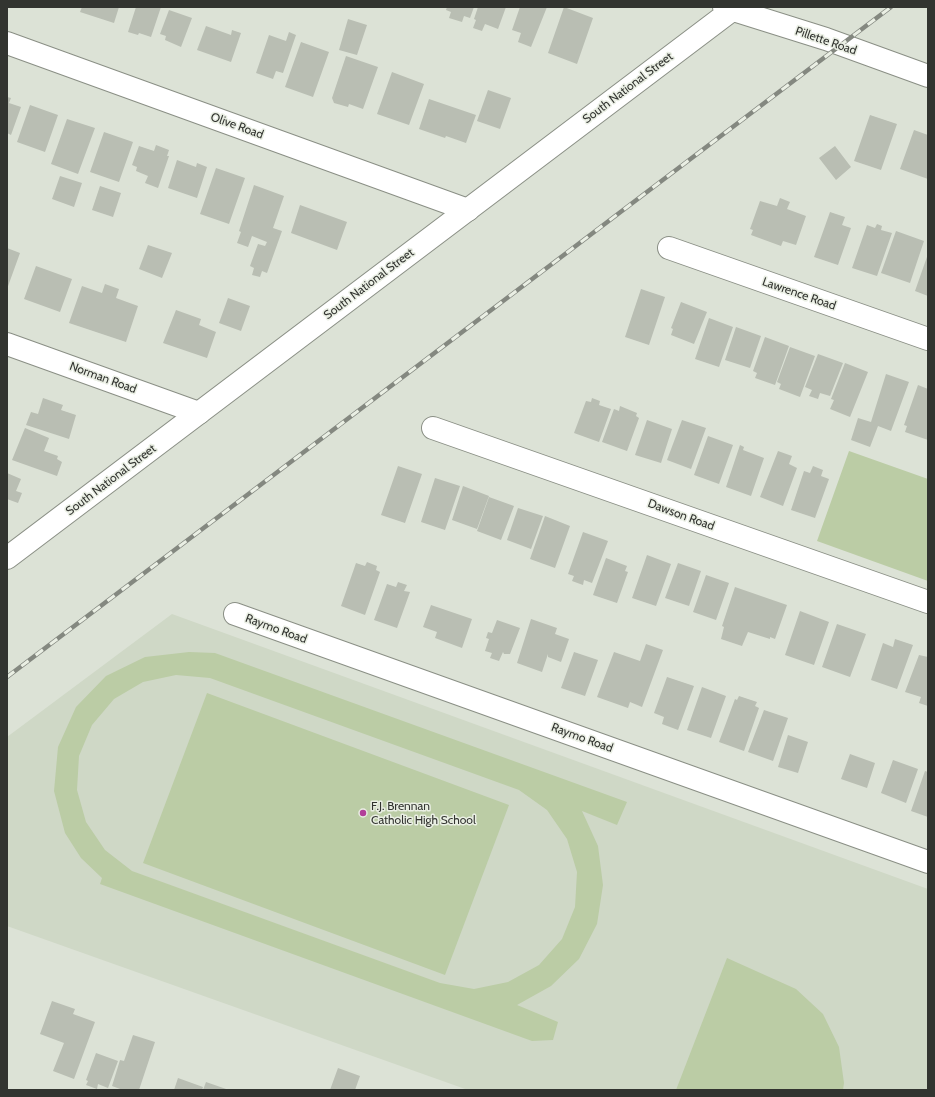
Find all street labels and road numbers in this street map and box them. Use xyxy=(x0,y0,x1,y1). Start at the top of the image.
street label: Pillette Road xyxy=(793,24,859,58)
street label: South National Street xyxy=(580,49,676,127)
street label: Olive Road xyxy=(209,110,265,142)
street label: South National Street xyxy=(321,245,417,323)
street label: Lawrence Road xyxy=(760,275,838,313)
street label: Norman Road xyxy=(67,359,139,397)
street label: South National Street xyxy=(63,441,159,519)
street label: Dawson Road xyxy=(646,496,716,534)
street label: Raymo Road xyxy=(243,611,309,647)
street label: Raymo Road xyxy=(549,720,615,756)

